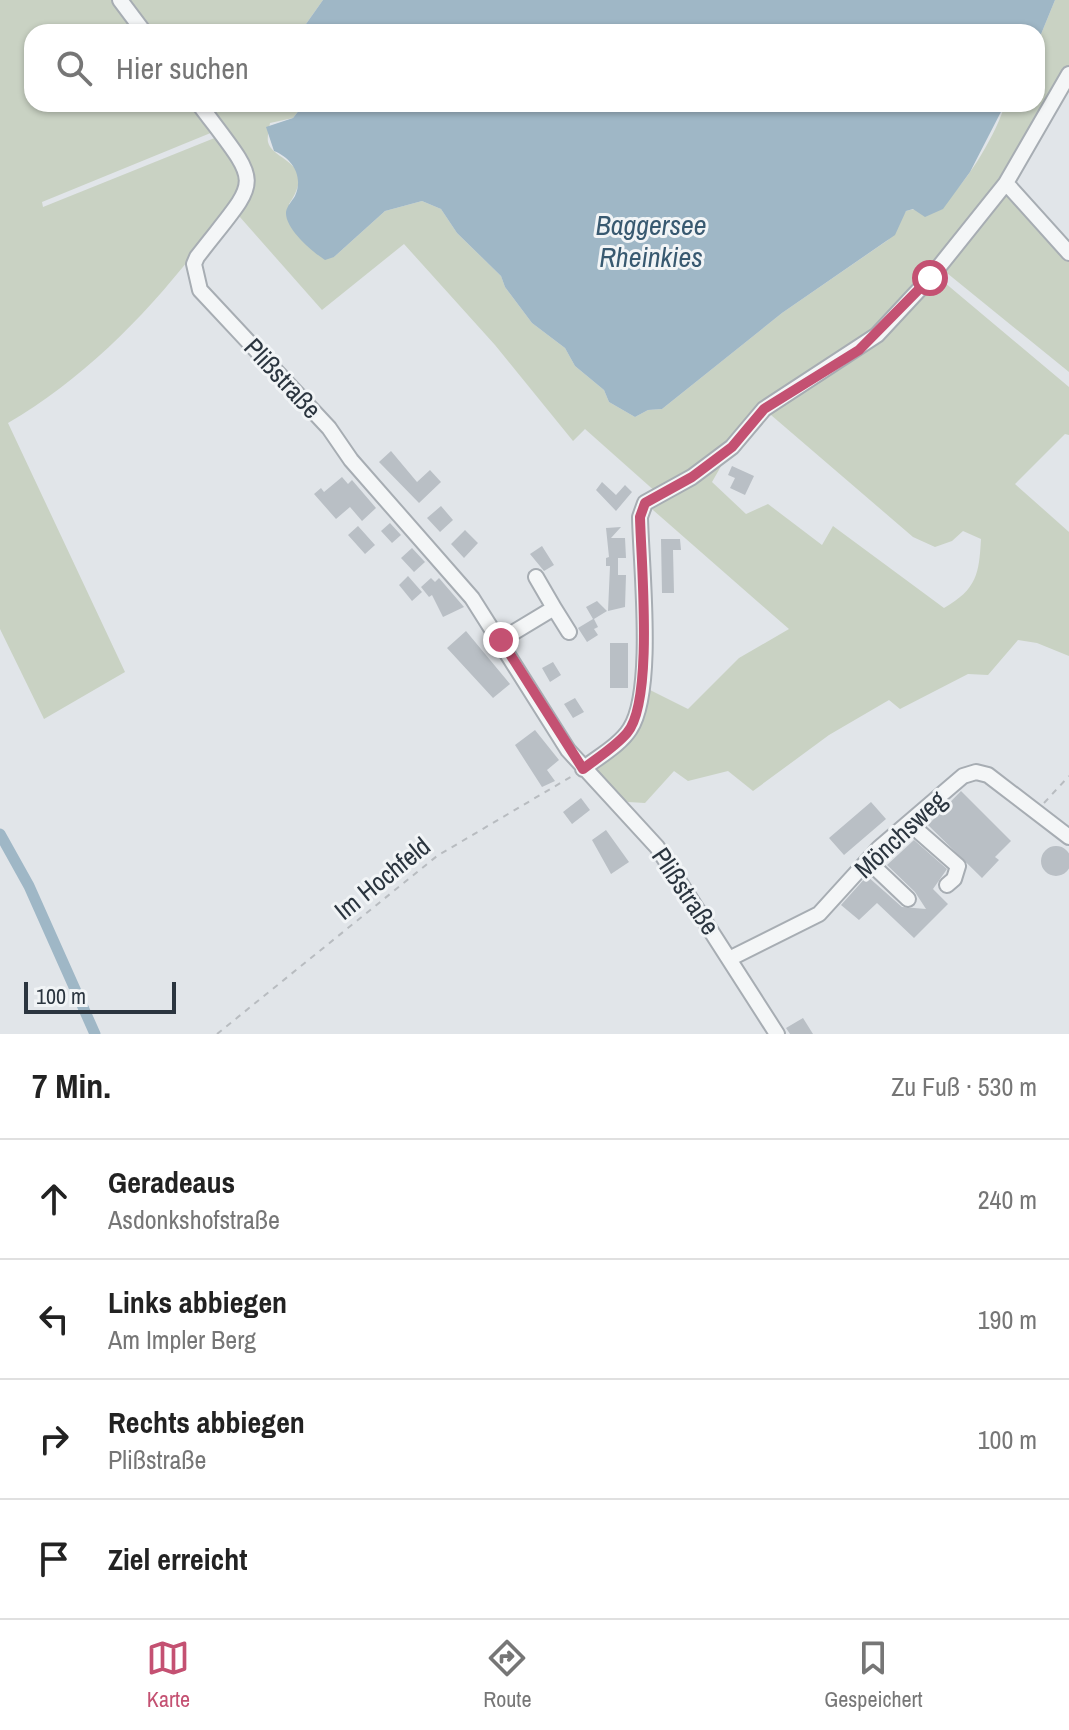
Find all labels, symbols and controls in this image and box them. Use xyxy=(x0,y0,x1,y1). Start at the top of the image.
search box xyxy=(24,24,1045,112)
icon: search xyxy=(52,46,96,90)
text: Hier suchen xyxy=(116,48,249,88)
water label: Baggersee Rheinkies xyxy=(595,206,707,276)
route start xyxy=(912,260,948,296)
street label: Plißstraße xyxy=(237,330,329,426)
route end xyxy=(483,622,519,658)
street label: Mönchsweg xyxy=(846,782,954,886)
street label: Im Hochfeld xyxy=(327,829,437,927)
street label: Plißstraße xyxy=(644,840,728,942)
scale bar xyxy=(24,978,176,1014)
text: 100 m xyxy=(36,981,86,1011)
text: 7 Min. xyxy=(32,1063,111,1109)
text: Zu Fuß · 530 m xyxy=(891,1069,1037,1104)
text: Geradeaus xyxy=(108,1162,235,1202)
icon: ahead xyxy=(32,1177,76,1221)
text: 240 m xyxy=(978,1182,1037,1217)
text: Asdonkshofstraße xyxy=(108,1202,280,1237)
text: Links abbiegen xyxy=(108,1282,287,1322)
icon: left xyxy=(32,1297,76,1341)
text: 190 m xyxy=(978,1302,1037,1337)
text: Am Impler Berg xyxy=(108,1322,256,1357)
text: Rechts abbiegen xyxy=(108,1402,305,1442)
icon: right xyxy=(32,1417,76,1461)
text: 100 m xyxy=(978,1422,1037,1457)
text: Plißstraße xyxy=(108,1442,206,1477)
icon: arrive xyxy=(32,1537,76,1581)
text: Ziel erreicht xyxy=(108,1539,247,1579)
tab: Karte xyxy=(146,1636,190,1714)
tab: Route xyxy=(483,1636,531,1714)
tab: Gespeichert xyxy=(824,1636,923,1714)

